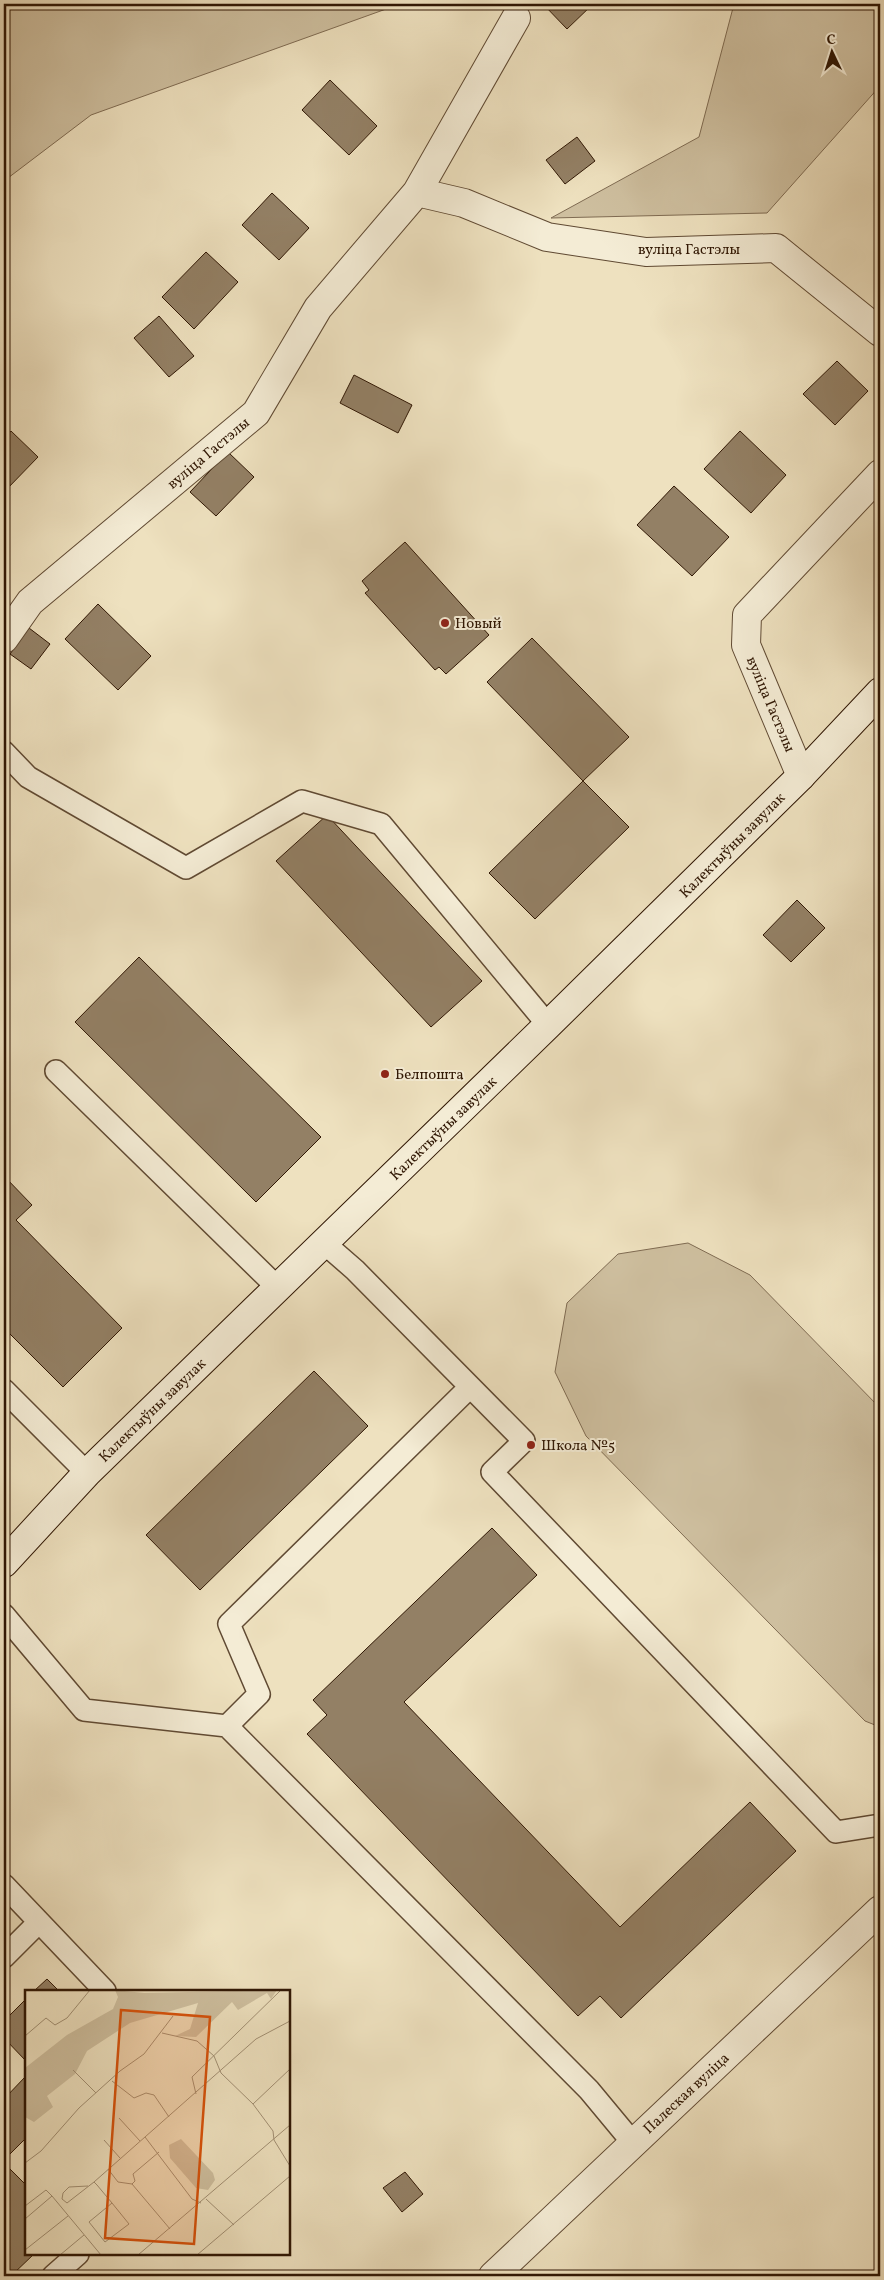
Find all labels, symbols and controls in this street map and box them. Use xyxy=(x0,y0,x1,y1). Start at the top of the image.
north arrow xyxy=(806,28,856,78)
text: С xyxy=(826,31,836,50)
street label: вуліца Гастэлы xyxy=(638,240,740,261)
street label: вуліца Гастэлы xyxy=(163,413,255,495)
place label: Новый xyxy=(455,614,502,635)
marker: Новый xyxy=(439,617,451,629)
street label: вуліца Гастэлы xyxy=(740,654,799,756)
street label: Калектыўны завулак xyxy=(675,788,791,904)
place label: Белпошта xyxy=(395,1065,464,1086)
marker: Белпошта xyxy=(379,1068,391,1080)
street label: Калектыўны завулак xyxy=(386,1072,502,1186)
street label: Калектыўны завулак xyxy=(95,1354,211,1468)
place label: Школа №5 xyxy=(541,1436,615,1457)
marker: Школа №5 xyxy=(525,1439,537,1451)
inset map xyxy=(25,1990,290,2255)
street label: Палеская вуліца xyxy=(639,2049,735,2140)

